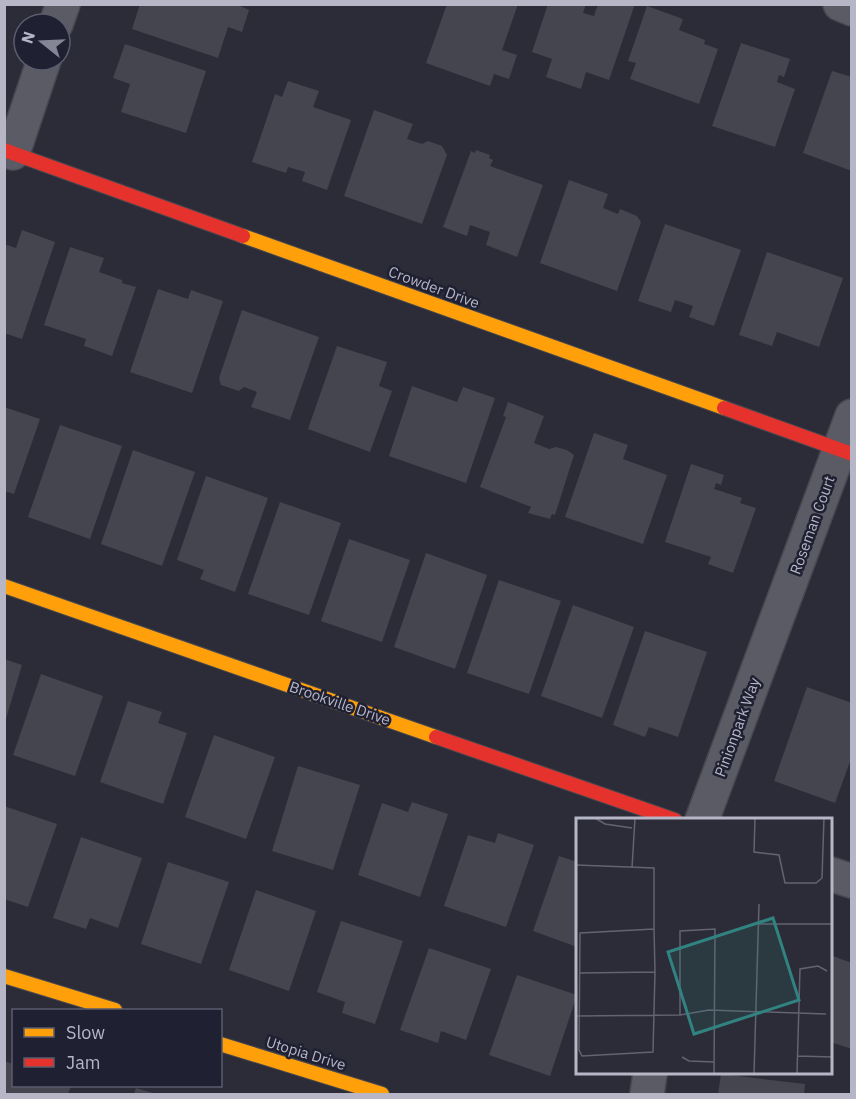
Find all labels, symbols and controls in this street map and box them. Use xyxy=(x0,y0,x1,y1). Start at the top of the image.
north arrow xyxy=(12,12,72,72)
text: N xyxy=(16,29,39,46)
street label: Crowder Drive xyxy=(386,262,482,312)
street label: Roseman Court xyxy=(785,473,839,577)
street label: Pinionpark Way xyxy=(710,674,764,779)
street label: Brookville Drive xyxy=(287,677,393,729)
inset map xyxy=(576,818,832,1075)
legend xyxy=(12,1009,222,1087)
text: Slow xyxy=(66,1021,105,1044)
street label: Utopia Drive xyxy=(264,1032,348,1074)
text: Jam xyxy=(66,1051,101,1074)

